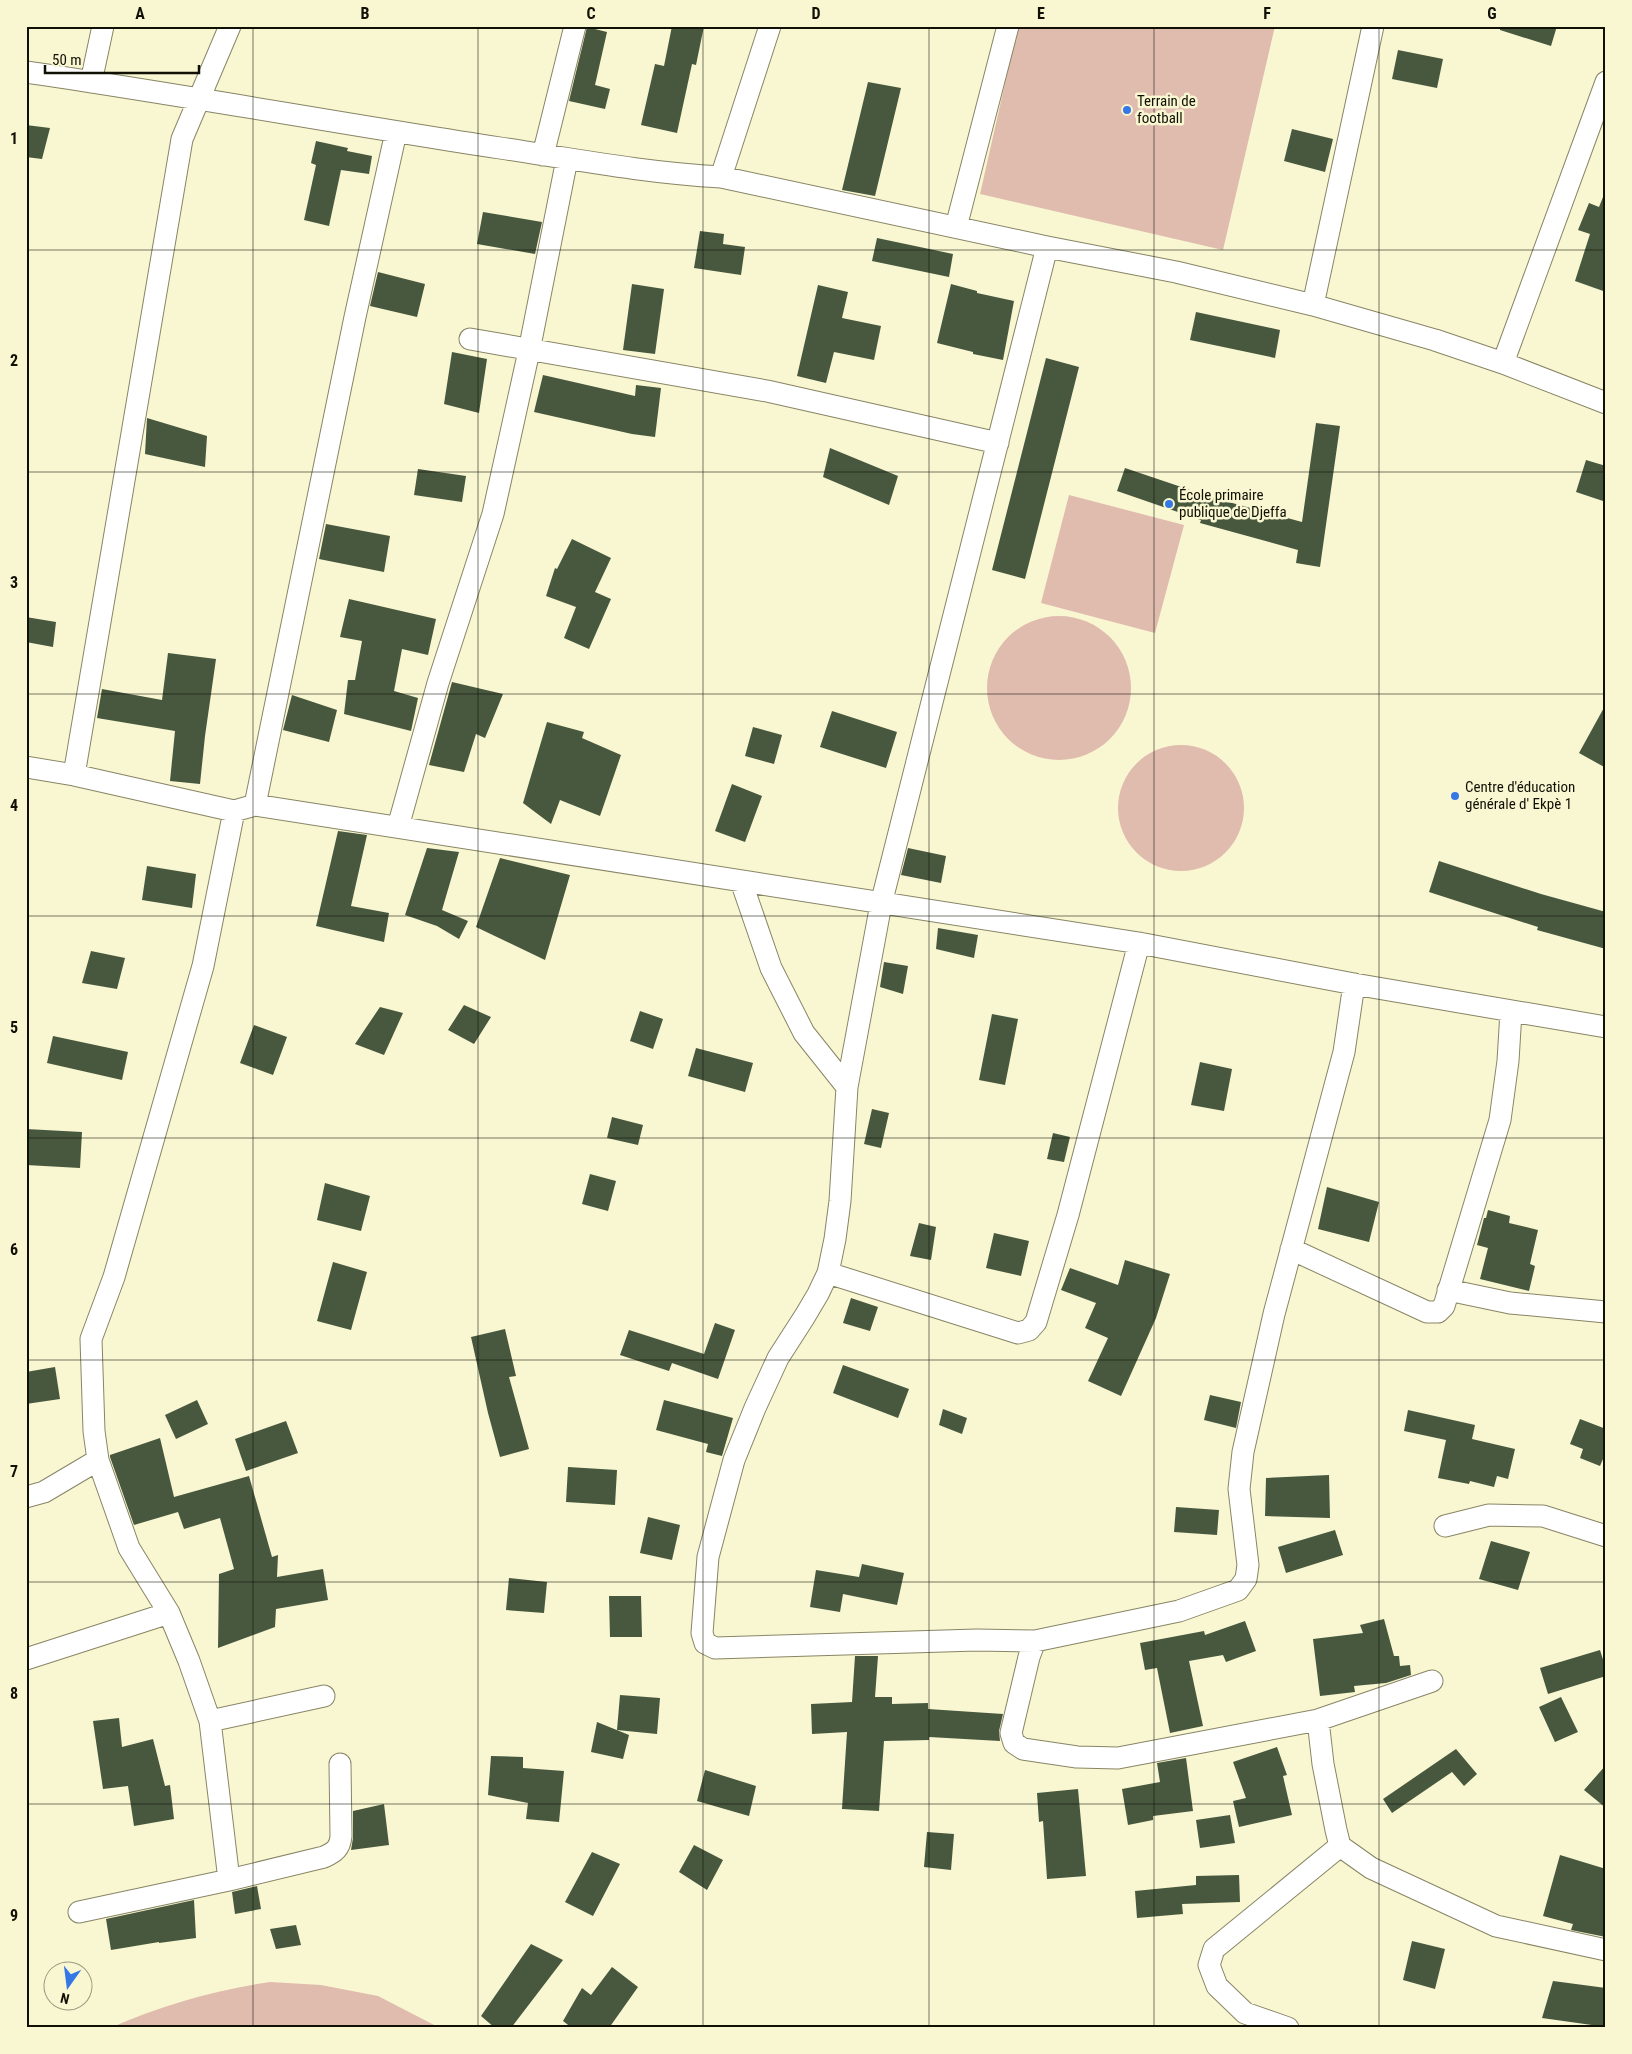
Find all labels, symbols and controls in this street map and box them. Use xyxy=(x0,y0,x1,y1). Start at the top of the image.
text: A xyxy=(135,4,145,23)
text: B xyxy=(361,4,370,23)
text: C xyxy=(586,4,596,23)
text: D xyxy=(811,4,821,23)
text: E xyxy=(1037,4,1045,23)
text: F xyxy=(1263,4,1271,23)
text: G xyxy=(1487,4,1497,23)
scale bar xyxy=(45,42,199,74)
text: 50 m xyxy=(52,51,82,69)
place label: Terrain de football xyxy=(1137,92,1196,127)
marker: Terrain de football xyxy=(1121,104,1133,116)
text: 1 xyxy=(10,129,18,148)
text: 2 xyxy=(10,351,18,370)
place label: École primaire publique de Djeffa xyxy=(1179,486,1287,521)
marker: École primaire publique de Djeffa xyxy=(1163,498,1175,510)
text: 3 xyxy=(10,573,18,592)
place label: Centre d'éducation générale d' Ekpè 1 xyxy=(1465,778,1575,813)
marker: Centre d'éducation générale d' Ekpè 1 xyxy=(1449,790,1461,802)
text: 4 xyxy=(10,796,18,815)
text: 5 xyxy=(10,1018,18,1037)
text: 6 xyxy=(10,1240,18,1259)
text: 7 xyxy=(10,1462,18,1481)
text: 8 xyxy=(10,1684,18,1703)
text: 9 xyxy=(10,1906,18,1925)
north arrow xyxy=(42,1962,92,2012)
text: N xyxy=(59,1990,71,2007)

